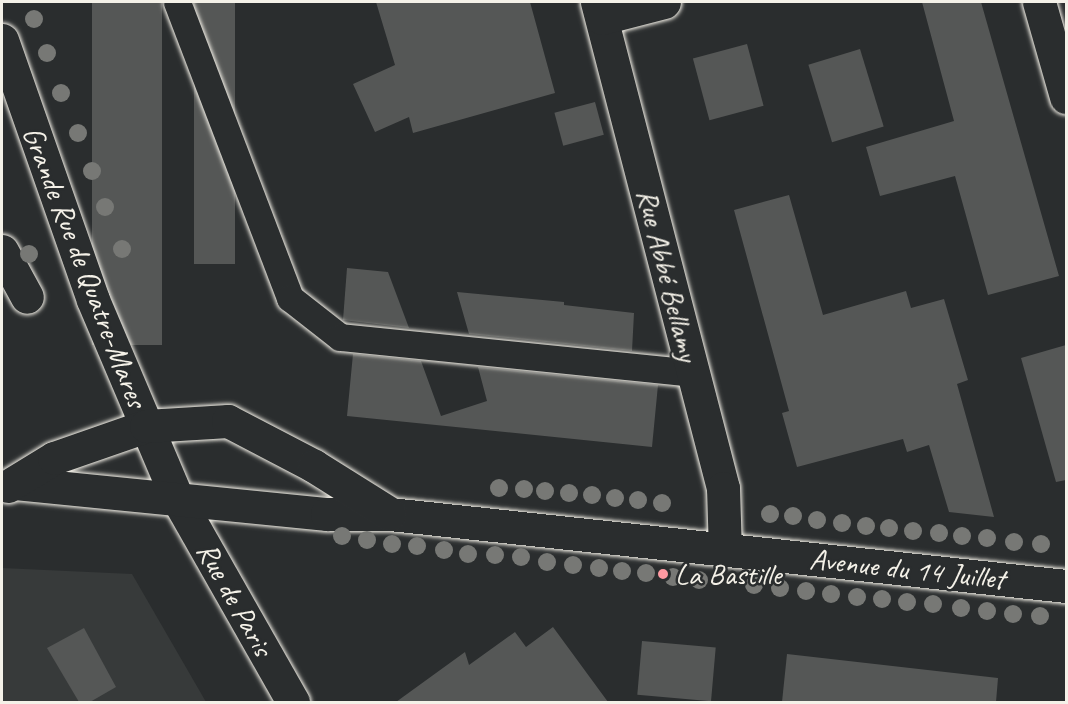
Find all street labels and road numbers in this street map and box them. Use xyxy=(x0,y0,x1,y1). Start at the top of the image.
street label: Grande Rue de Quatre-Mares xyxy=(15,122,155,412)
street label: Rue Abbé Bellamy xyxy=(629,185,707,365)
street label: Rue de Paris xyxy=(189,536,281,662)
street label: Avenue du 14 Juillet xyxy=(808,541,1006,597)

